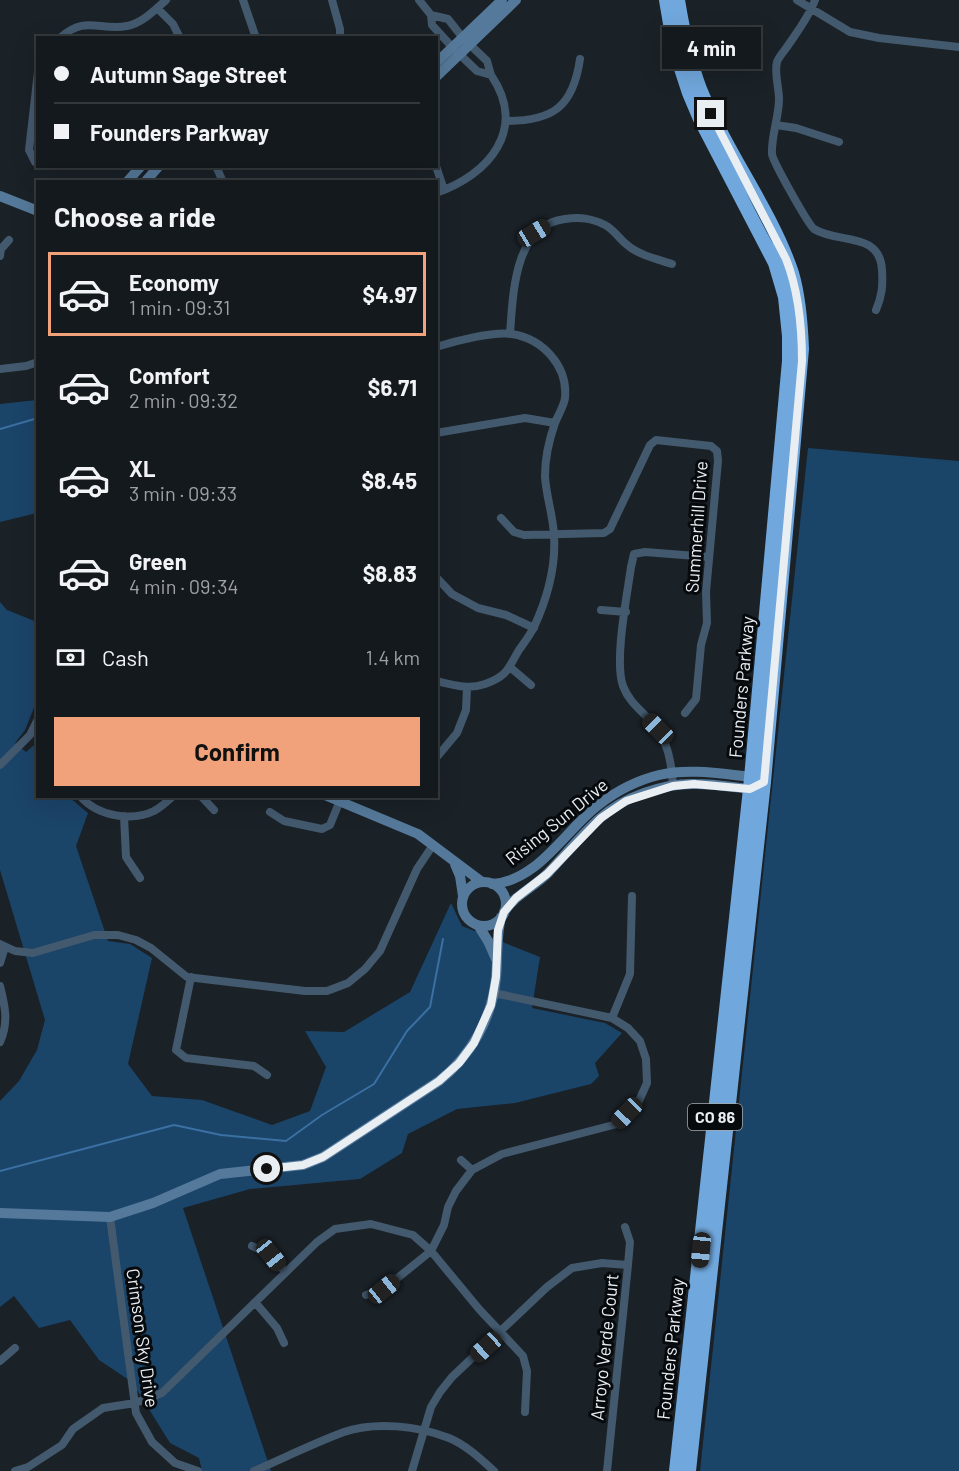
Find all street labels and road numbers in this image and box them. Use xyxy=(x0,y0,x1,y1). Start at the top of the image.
street label: Summerhill Drive xyxy=(680,460,712,594)
street label: Founders Parkway xyxy=(724,615,758,759)
street label: Rising Sun Drive xyxy=(501,773,612,869)
road number: CO 86 xyxy=(688,1104,742,1130)
street label: Crimson Sky Drive xyxy=(122,1267,164,1409)
street label: Arroyo Verde Court xyxy=(585,1272,623,1421)
street label: Founders Parkway xyxy=(652,1277,688,1421)

